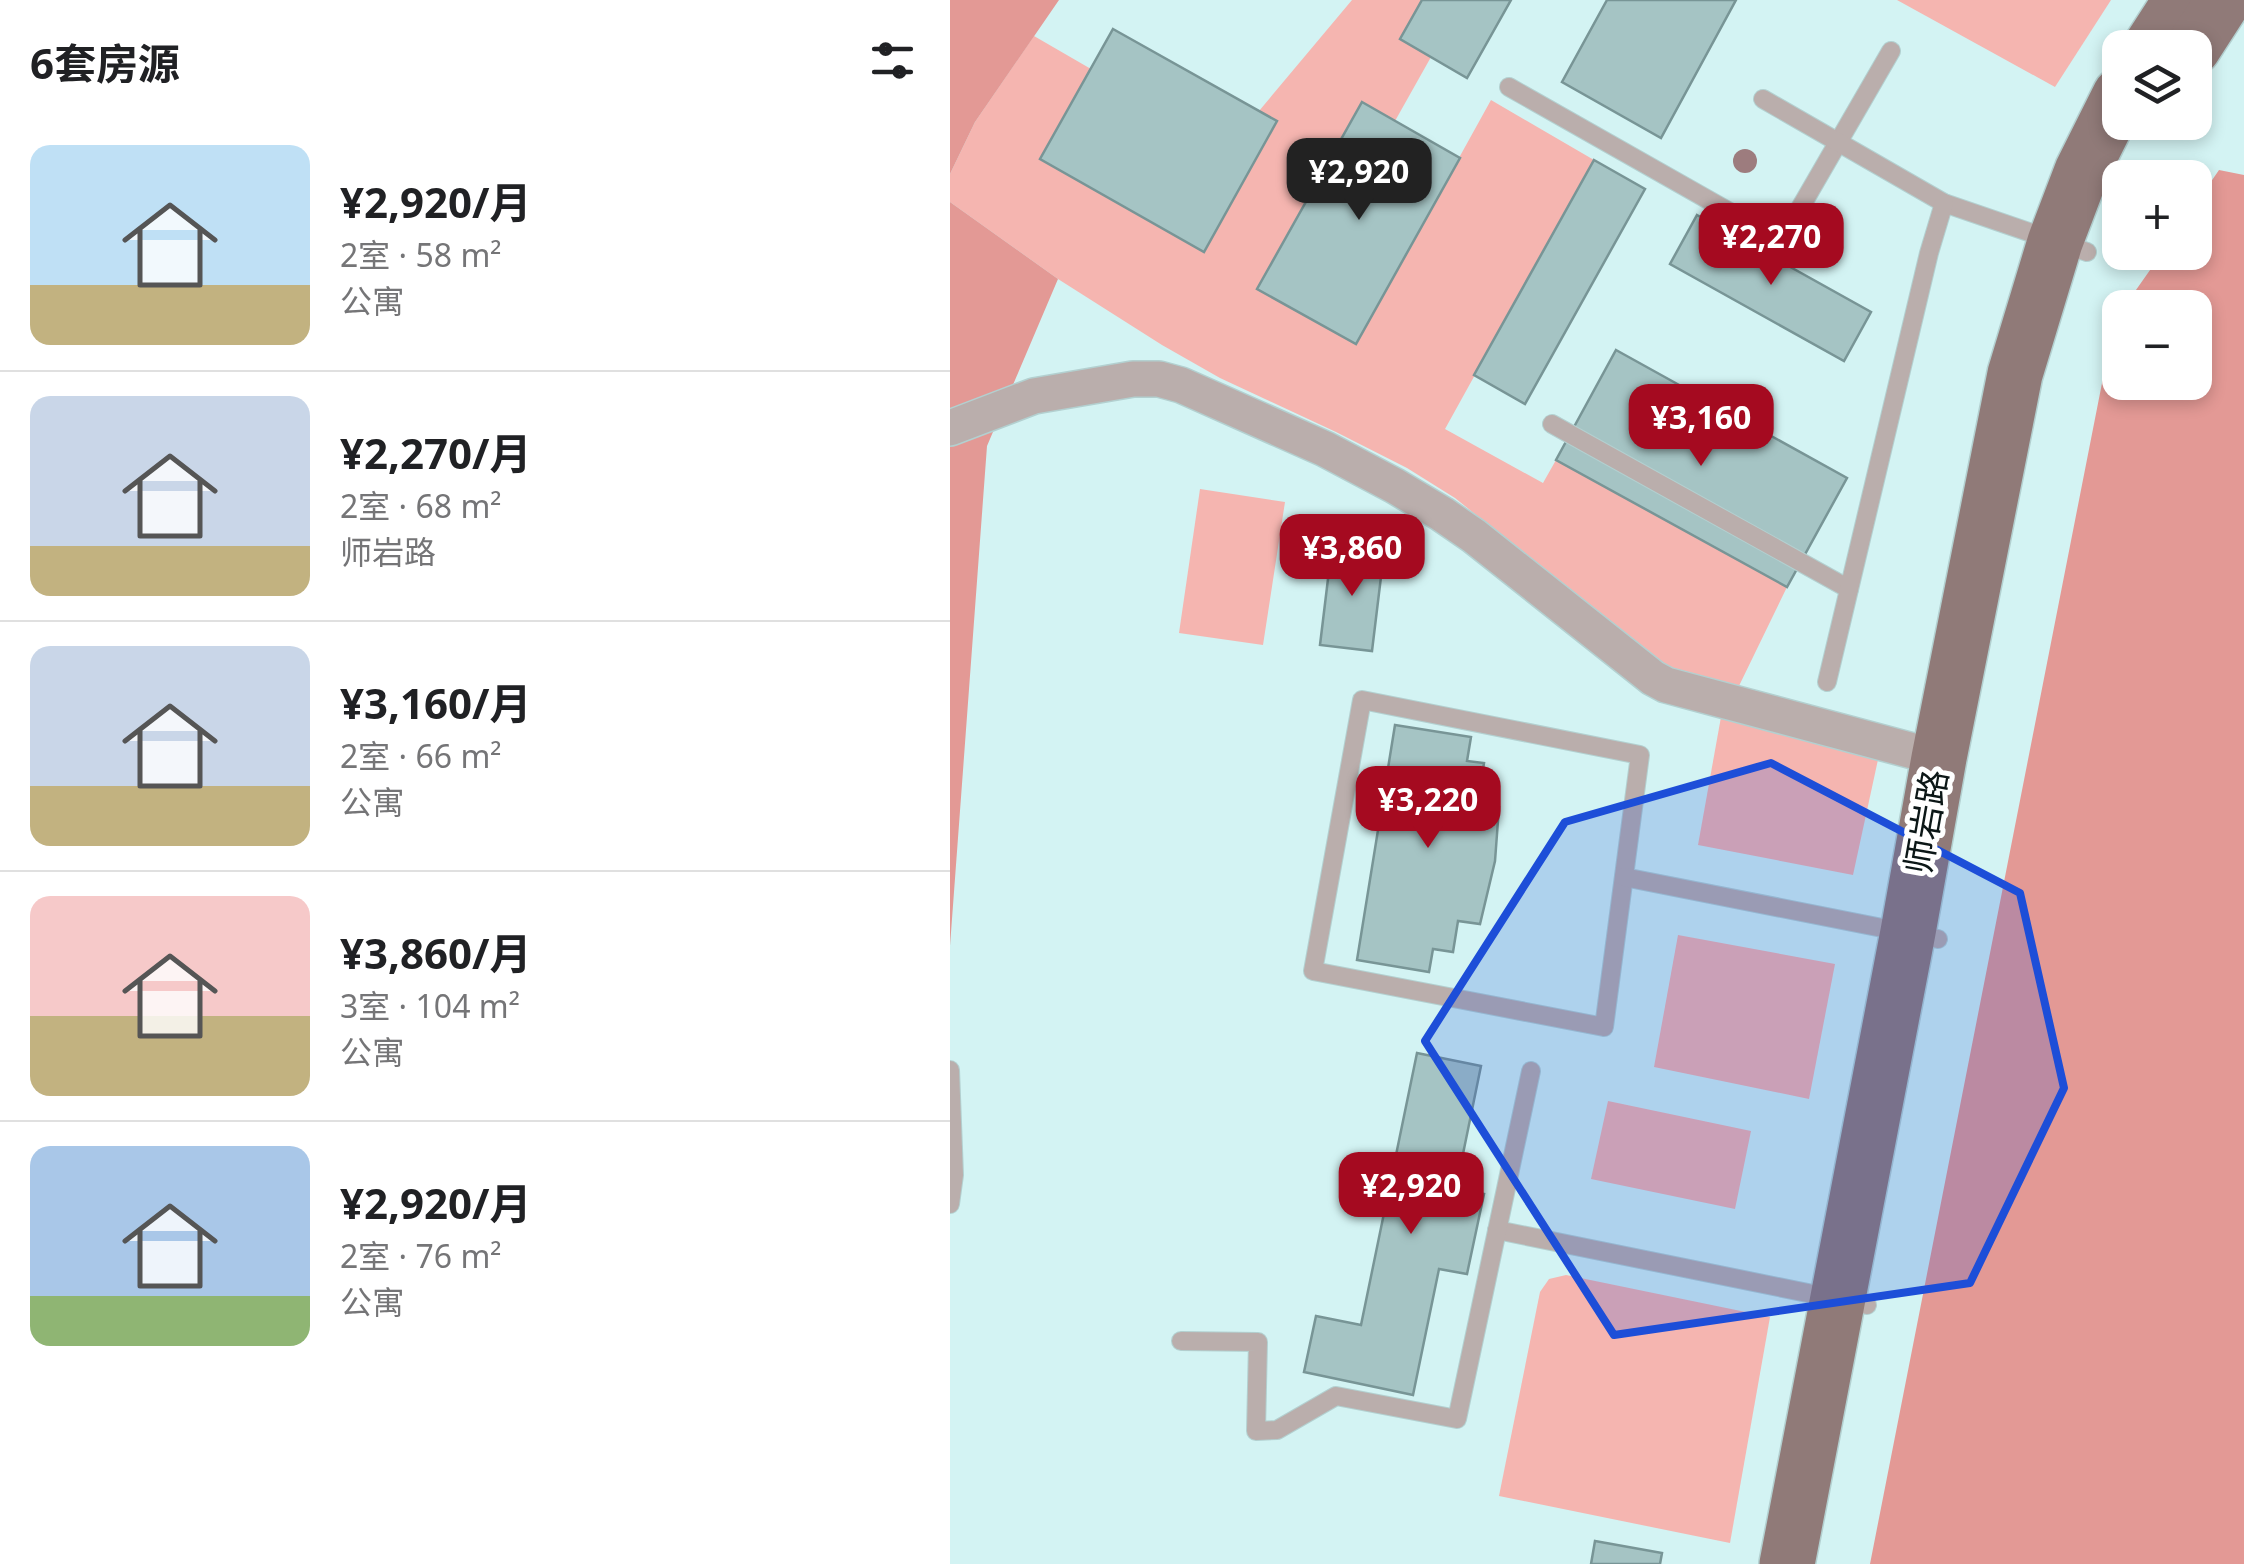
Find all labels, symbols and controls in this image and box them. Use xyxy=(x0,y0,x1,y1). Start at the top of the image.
map controls xyxy=(2102,30,2212,400)
button: layers xyxy=(2102,30,2212,140)
icon: filters xyxy=(865,33,920,88)
text: 6套房源 xyxy=(30,34,180,91)
pin: ¥2,920 xyxy=(1278,138,1440,223)
text: ¥2,920 xyxy=(1309,149,1409,192)
button: + xyxy=(2102,160,2212,270)
text: ¥2,920/月 xyxy=(340,173,532,230)
icon: home xyxy=(110,185,230,305)
pin: ¥2,270 xyxy=(1690,203,1852,288)
text: ¥2,270 xyxy=(1721,214,1821,257)
text: 2室 · 58 m² xyxy=(340,233,502,276)
text: 公寓 xyxy=(340,279,404,322)
button: − xyxy=(2102,290,2212,400)
pin: ¥3,160 xyxy=(1620,384,1782,469)
text: ¥3,160 xyxy=(1651,395,1751,438)
text: ¥2,270/月 xyxy=(340,424,532,481)
icon: home xyxy=(110,436,230,556)
text: 2室 · 68 m² xyxy=(340,484,502,527)
pin: ¥3,860 xyxy=(1271,514,1433,599)
text: ¥3,860 xyxy=(1302,525,1402,568)
text: 师岩路 xyxy=(340,530,436,573)
text: ¥3,160/月 xyxy=(340,674,532,731)
icon: home xyxy=(110,686,230,806)
text: 2室 · 66 m² xyxy=(340,734,502,777)
pin: ¥3,220 xyxy=(1347,766,1509,851)
street label: 师岩路 xyxy=(1893,766,1958,878)
text: ¥3,220 xyxy=(1378,777,1478,820)
text: 公寓 xyxy=(340,780,404,823)
text: ¥3,860/月 xyxy=(340,924,532,981)
icon: home xyxy=(110,936,230,1056)
text: 3室 · 104 m² xyxy=(340,984,520,1027)
text: 公寓 xyxy=(340,1030,404,1073)
pin: ¥2,920 xyxy=(1330,1152,1492,1237)
text: ¥2,920 xyxy=(1361,1163,1461,1206)
text: ¥2,920/月 xyxy=(340,1174,532,1231)
icon: home xyxy=(110,1186,230,1306)
text: 2室 · 76 m² xyxy=(340,1234,502,1277)
text: 公寓 xyxy=(340,1280,404,1323)

